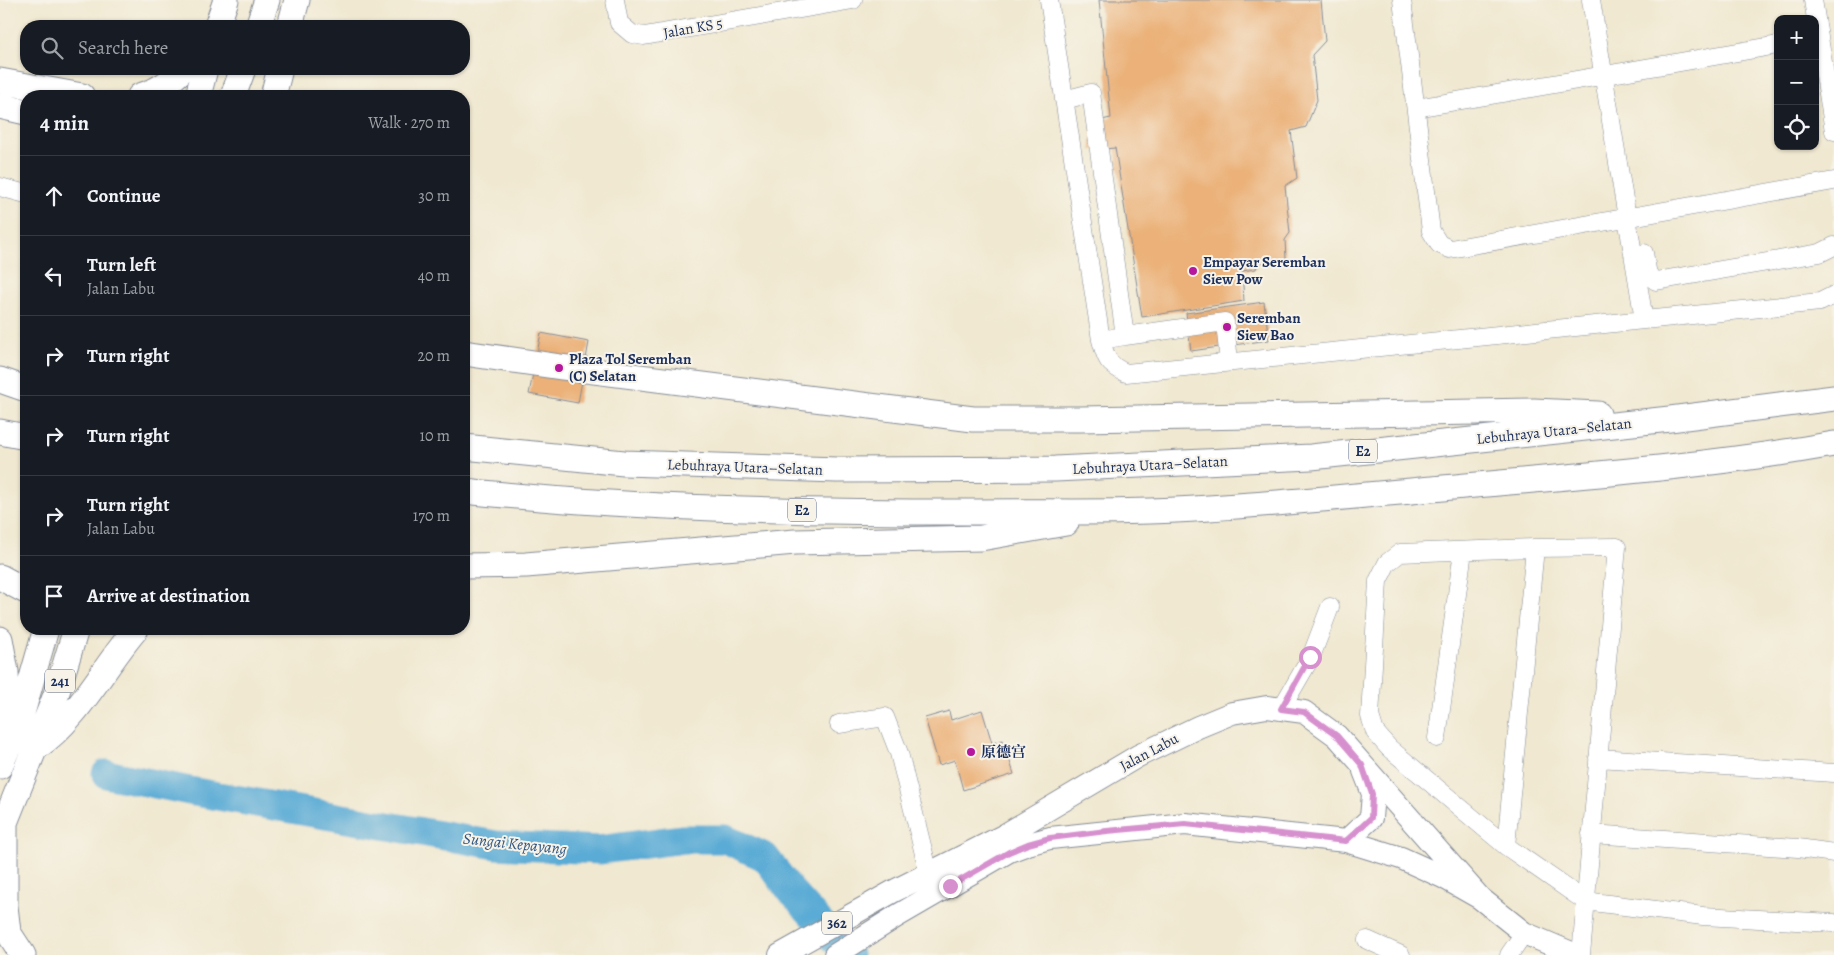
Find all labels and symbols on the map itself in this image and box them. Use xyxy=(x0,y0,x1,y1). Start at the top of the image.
street label: Jalan KS 5 xyxy=(662,13,724,43)
place label: Empayar Seremban Siew Pow xyxy=(1203,252,1326,289)
marker: Empayar Seremban Siew Pow xyxy=(1187,265,1199,277)
place label: Seremban Siew Bao xyxy=(1237,308,1301,345)
marker: Seremban Siew Bao xyxy=(1221,321,1233,333)
place label: Plaza Tol Seremban (C) Selatan xyxy=(569,349,692,386)
marker: Plaza Tol Seremban (C) Selatan xyxy=(553,362,565,374)
street label: Lebuhraya Utara–Selatan xyxy=(1475,413,1633,449)
road number: E2 xyxy=(1349,440,1377,462)
street label: Lebuhraya Utara–Selatan xyxy=(1072,451,1228,479)
street label: Lebuhraya Utara–Selatan xyxy=(667,454,823,480)
road number: E2 xyxy=(788,498,816,522)
route start xyxy=(1299,646,1322,669)
road number: 241 xyxy=(45,669,75,692)
street label: Jalan Labu xyxy=(1116,728,1183,776)
place label: 原德宫 xyxy=(981,742,1026,762)
marker: 原德宫 xyxy=(965,746,977,758)
water label: Sungai Kepayang xyxy=(462,828,568,860)
route end xyxy=(939,875,962,898)
road number: 362 xyxy=(822,911,852,934)

